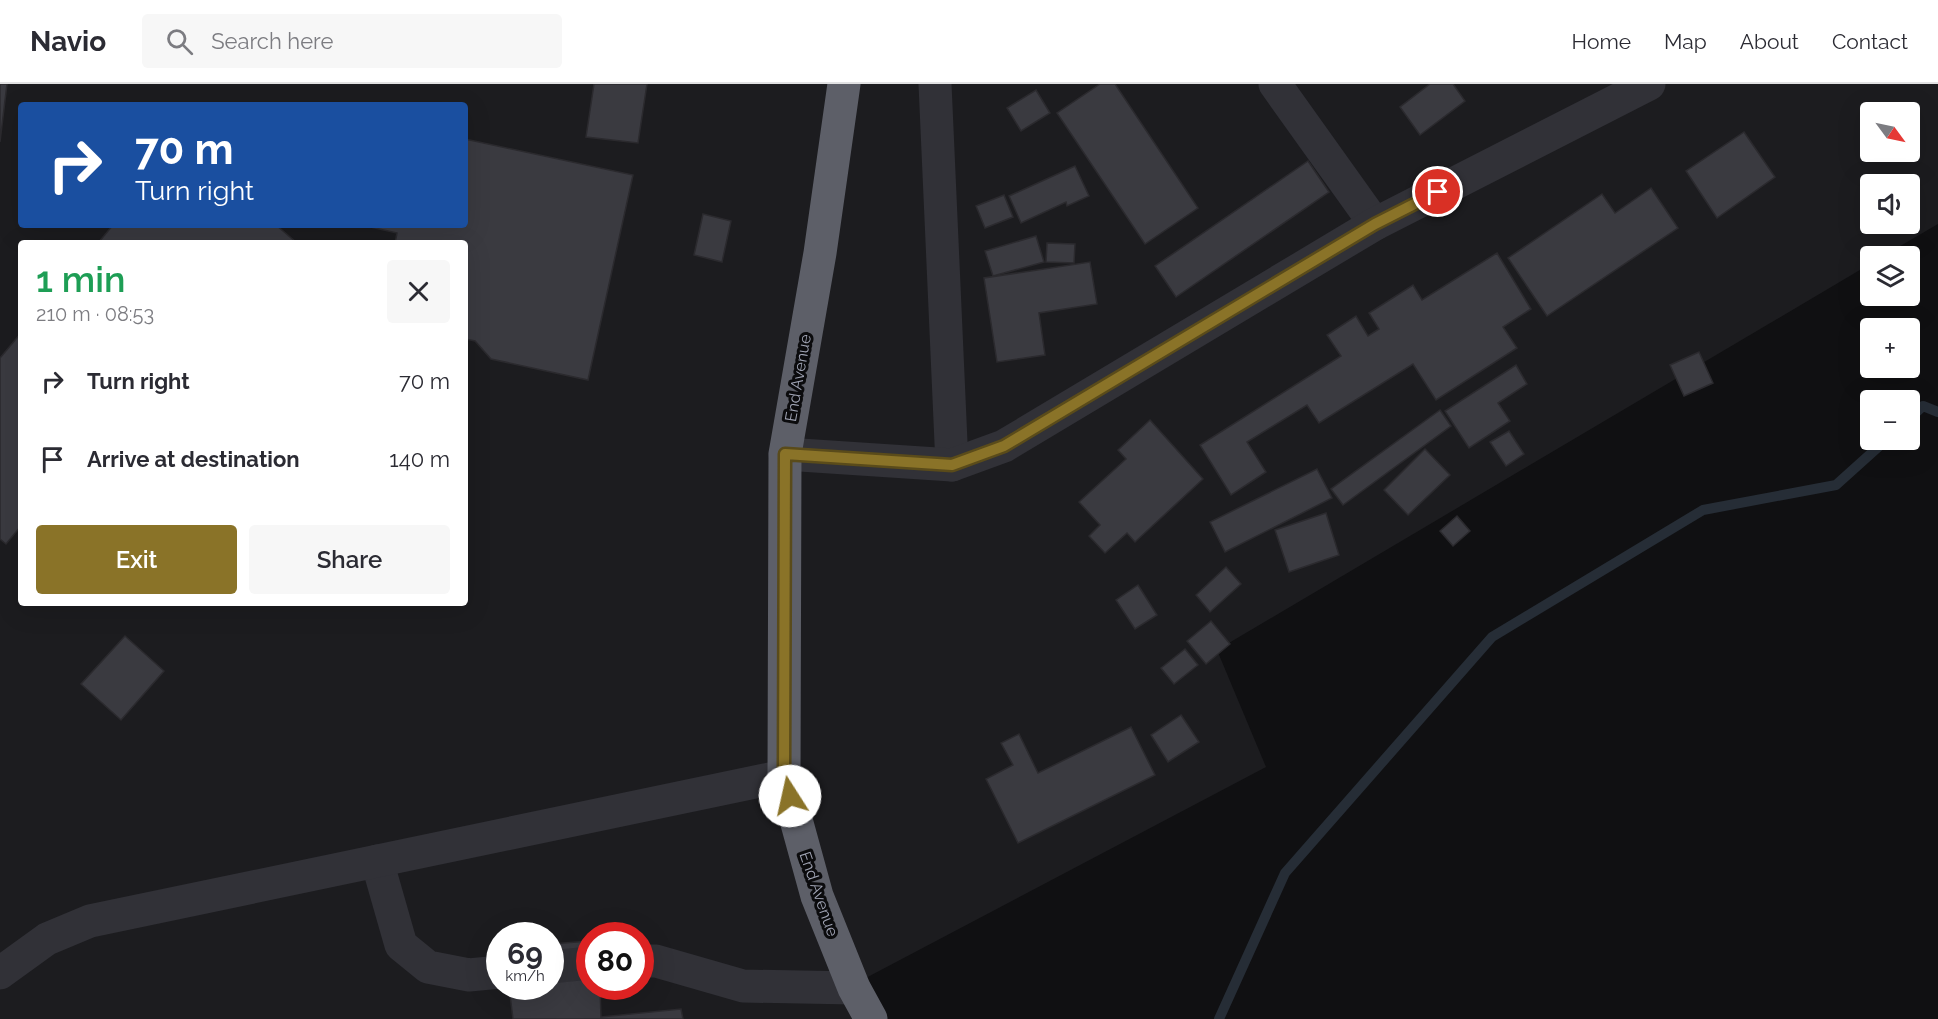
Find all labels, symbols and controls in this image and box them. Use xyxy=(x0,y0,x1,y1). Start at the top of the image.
search box xyxy=(142,14,562,68)
text: Navio xyxy=(30,25,106,58)
icon: search xyxy=(163,25,196,58)
text: Search here xyxy=(211,28,333,54)
text: Home xyxy=(1572,29,1631,54)
text: Map xyxy=(1664,29,1707,54)
text: About xyxy=(1740,29,1799,54)
text: Contact xyxy=(1832,29,1908,54)
north arrow xyxy=(1860,102,1920,162)
map controls xyxy=(1860,102,1920,450)
text: 70 m xyxy=(135,125,234,174)
icon: right xyxy=(36,126,114,204)
pin xyxy=(1412,166,1463,217)
button: sound xyxy=(1860,174,1920,234)
text: Turn right xyxy=(135,175,254,206)
icon: arrive xyxy=(1421,175,1454,208)
button: layers xyxy=(1860,246,1920,306)
text: 1 min xyxy=(36,258,125,300)
button: close xyxy=(387,260,450,323)
text: 210 m · 08:53 xyxy=(36,302,154,326)
button: + xyxy=(1860,318,1920,378)
street label: End Avenue xyxy=(781,333,815,423)
icon: right xyxy=(36,365,69,398)
text: Turn right xyxy=(87,368,190,394)
text: 70 m xyxy=(399,368,450,394)
button: − xyxy=(1860,390,1920,450)
icon: arrive xyxy=(36,443,69,476)
text: Arrive at destination xyxy=(87,446,300,472)
text: 140 m xyxy=(389,446,450,472)
button: Exit xyxy=(36,525,237,594)
button: Share xyxy=(249,525,450,594)
position arrow xyxy=(758,764,822,828)
street label: End Avenue xyxy=(796,849,842,939)
speed limit sign: 80 xyxy=(576,922,654,1000)
text: 69 xyxy=(507,936,543,971)
text: km/h xyxy=(505,967,545,985)

